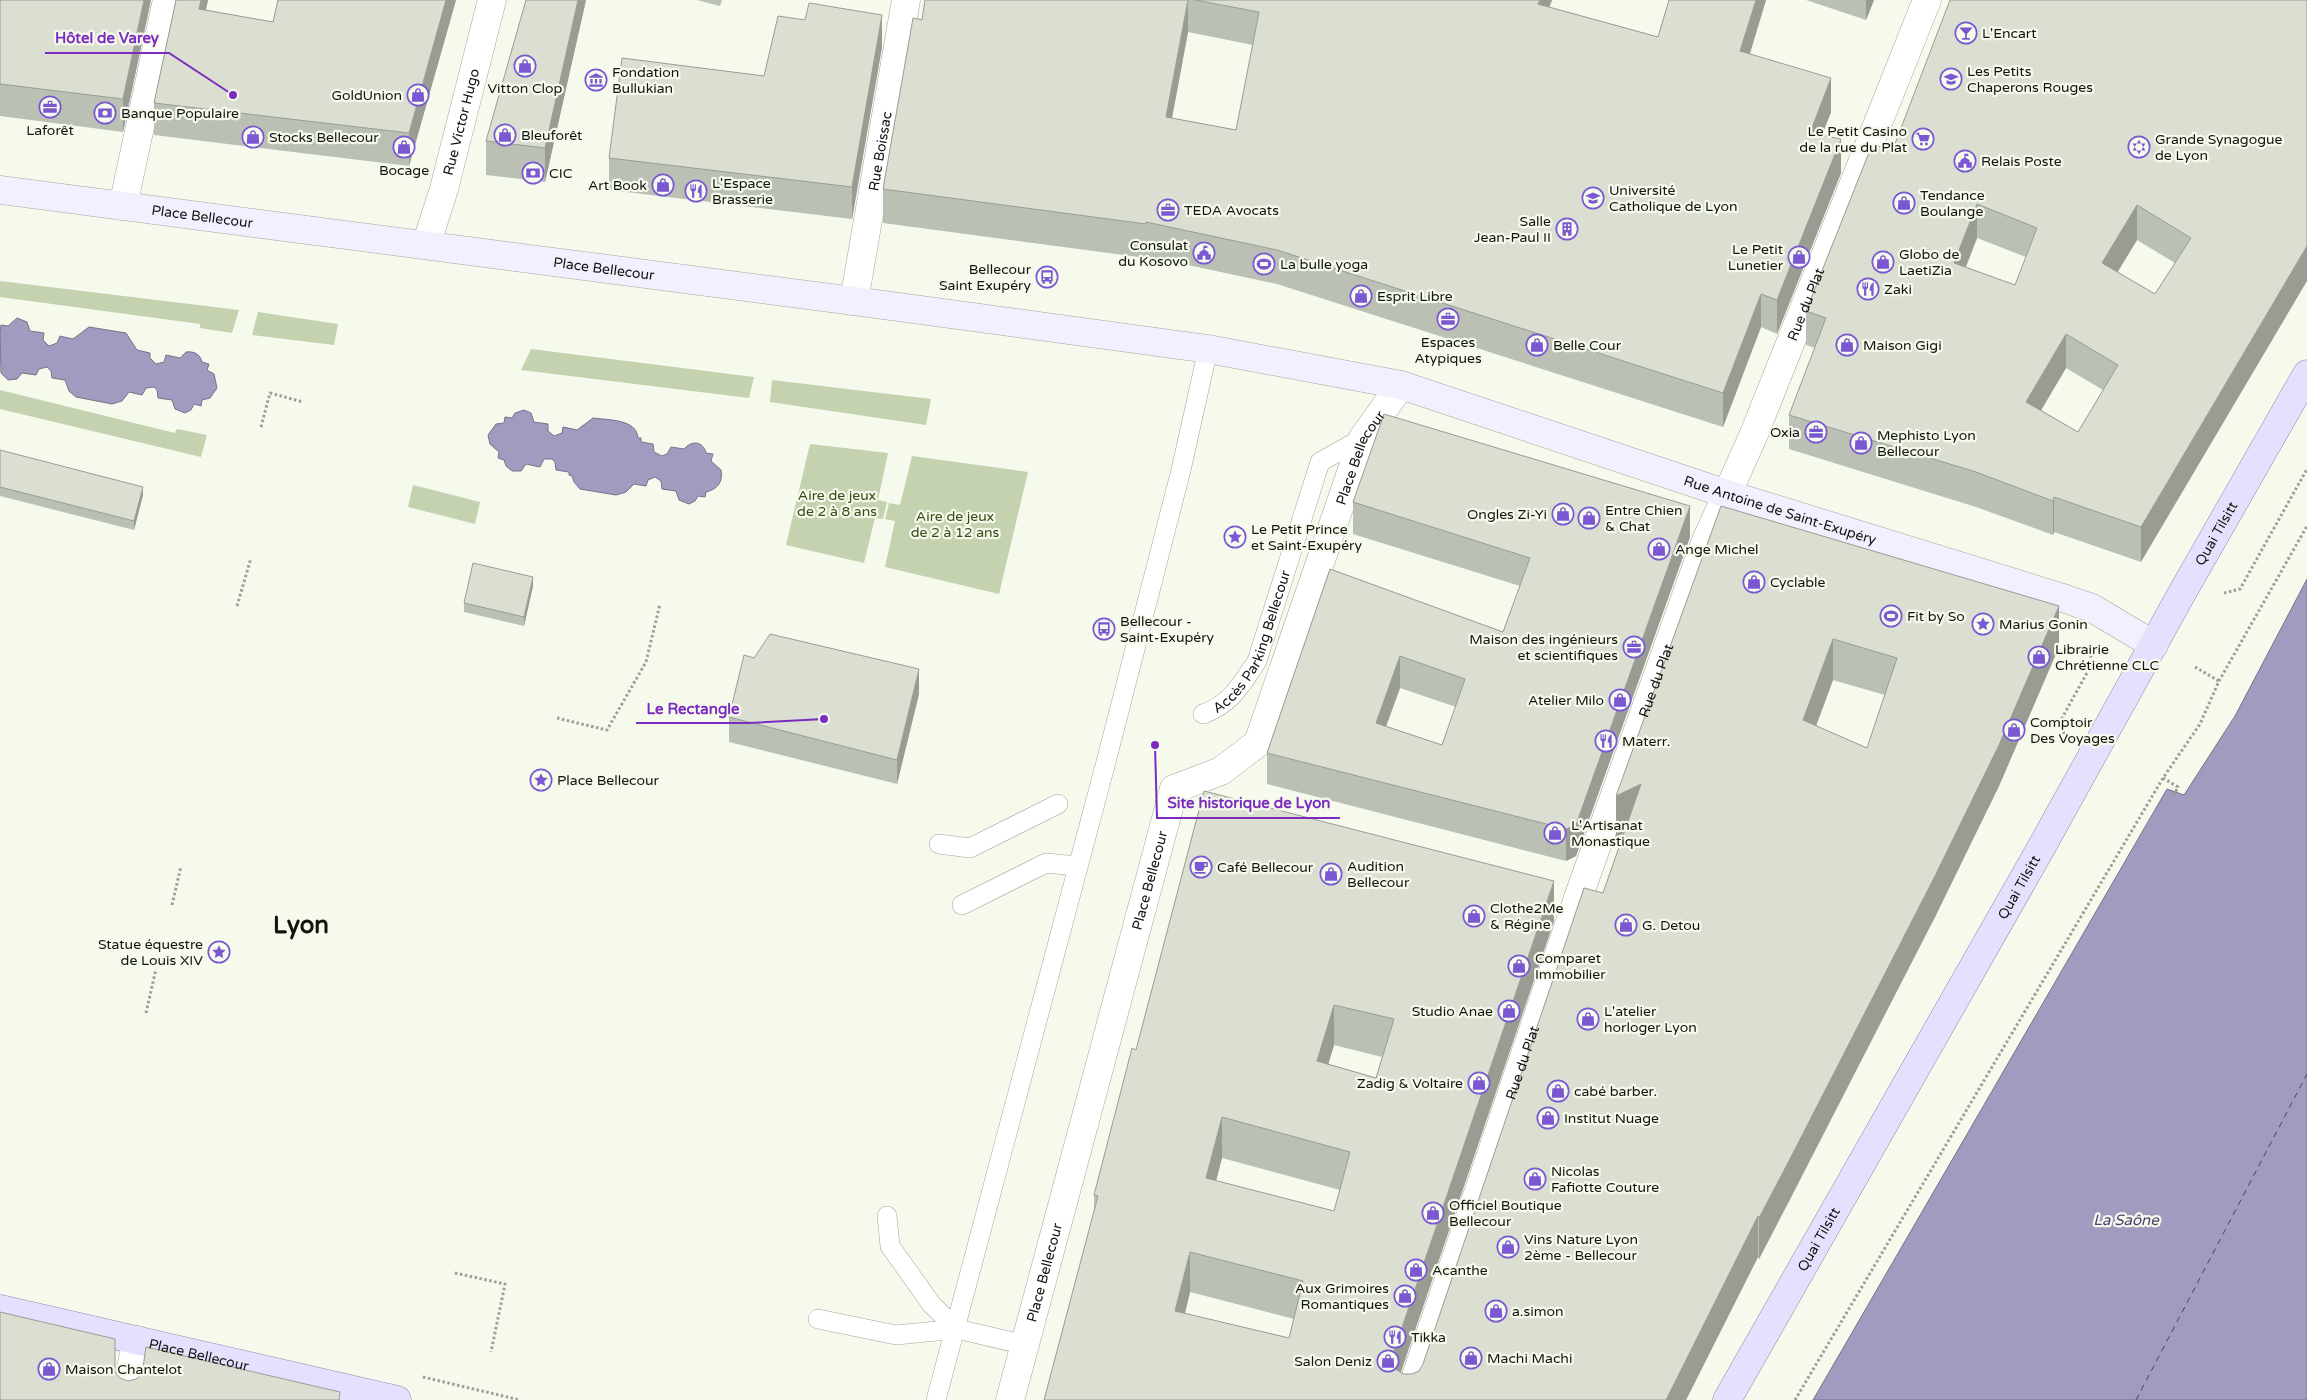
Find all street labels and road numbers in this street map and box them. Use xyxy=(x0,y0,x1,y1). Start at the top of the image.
street label: Rue Victor Hugo xyxy=(440,67,483,177)
street label: Rue Boissac xyxy=(865,110,896,192)
street label: Place Bellecour xyxy=(151,202,255,232)
street label: Place Bellecour xyxy=(552,254,656,284)
street label: Rue du Plat xyxy=(1784,265,1828,344)
street label: Place Bellecour xyxy=(1333,407,1389,507)
street label: Rue Antoine de Saint-Exupéry xyxy=(1682,472,1879,549)
street label: Quai Tilsitt xyxy=(2191,498,2242,569)
street label: Accès Parking Bellecour xyxy=(1210,568,1294,717)
street label: Rue du Plat xyxy=(1635,641,1677,720)
street label: Place Bellecour xyxy=(1129,828,1172,932)
street label: Quai Tilsitt xyxy=(1994,852,2044,923)
street label: Rue du Plat xyxy=(1502,1023,1543,1102)
street label: Quai Tilsitt xyxy=(1794,1204,1844,1275)
street label: Place Bellecour xyxy=(1023,1221,1066,1324)
street label: Place Bellecour xyxy=(147,1335,251,1375)

